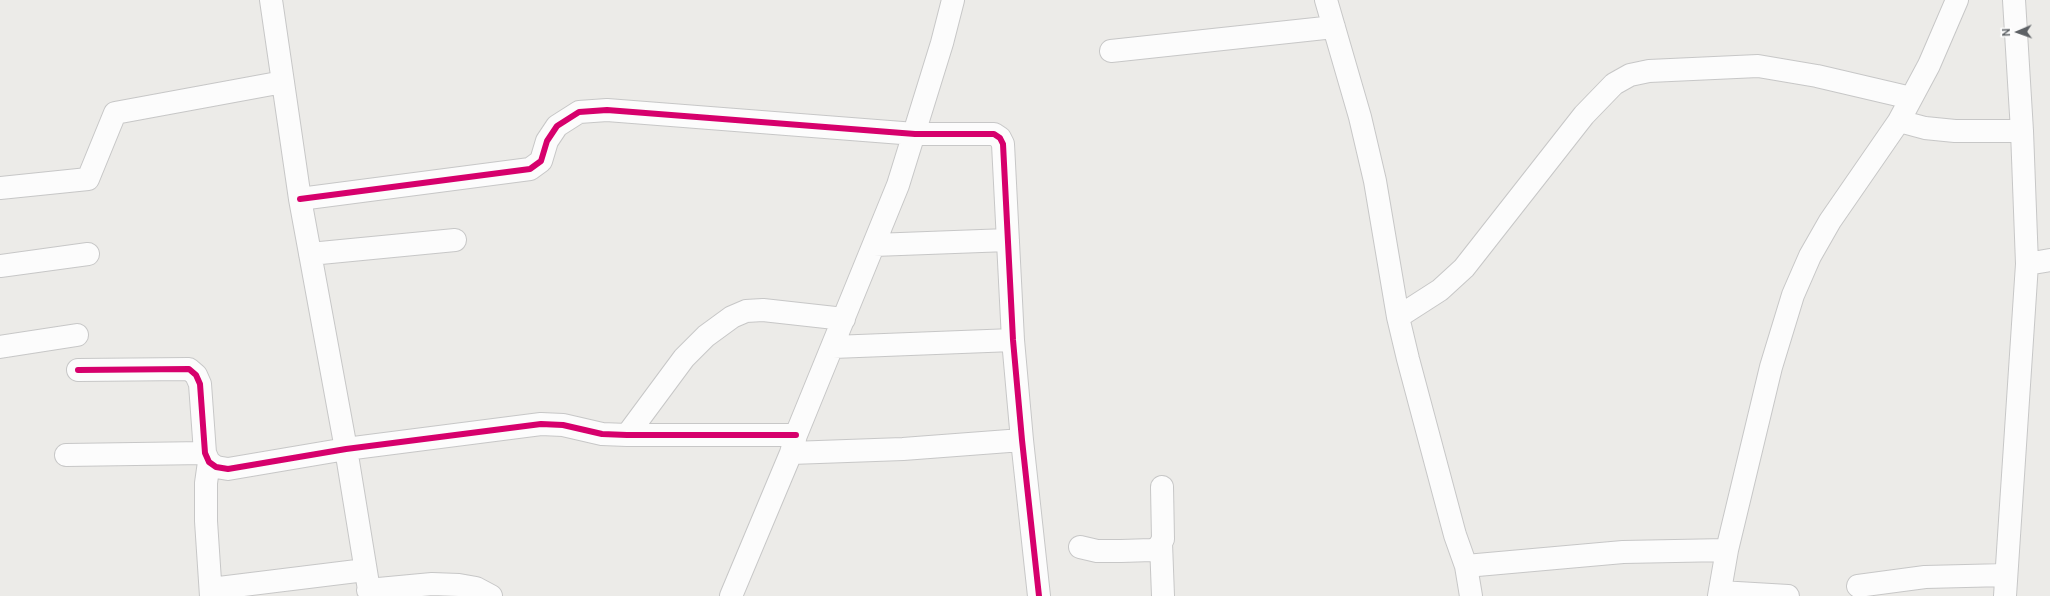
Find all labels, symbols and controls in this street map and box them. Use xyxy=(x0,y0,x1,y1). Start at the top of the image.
north arrow xyxy=(1998,12,2038,52)
text: N xyxy=(1999,28,2013,37)

